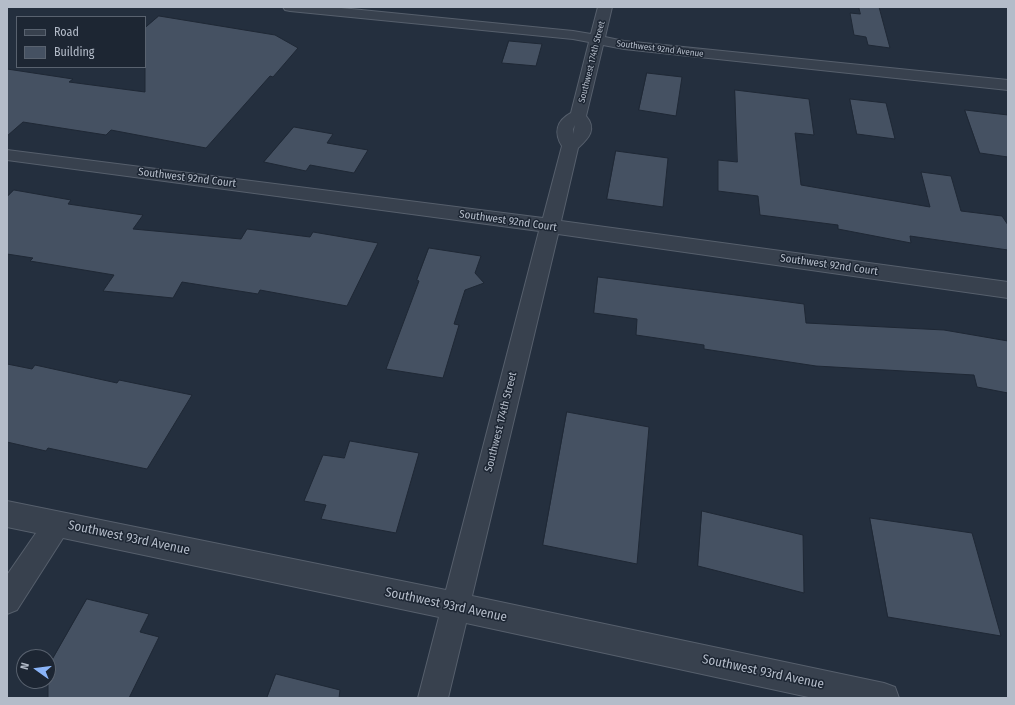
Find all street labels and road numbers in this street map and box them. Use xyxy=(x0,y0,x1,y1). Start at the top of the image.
street label: Southwest 174th Street xyxy=(577,20,607,104)
street label: Southwest 92nd Avenue xyxy=(616,38,704,60)
street label: Southwest 92nd Court xyxy=(137,165,237,191)
street label: Southwest 92nd Court xyxy=(458,208,558,234)
street label: Southwest 92nd Court xyxy=(779,252,879,278)
street label: Southwest 174th Street xyxy=(482,371,520,473)
street label: Southwest 93rd Avenue xyxy=(67,517,191,559)
street label: Southwest 93rd Avenue xyxy=(384,584,508,626)
street label: Southwest 93rd Avenue xyxy=(701,651,825,693)

